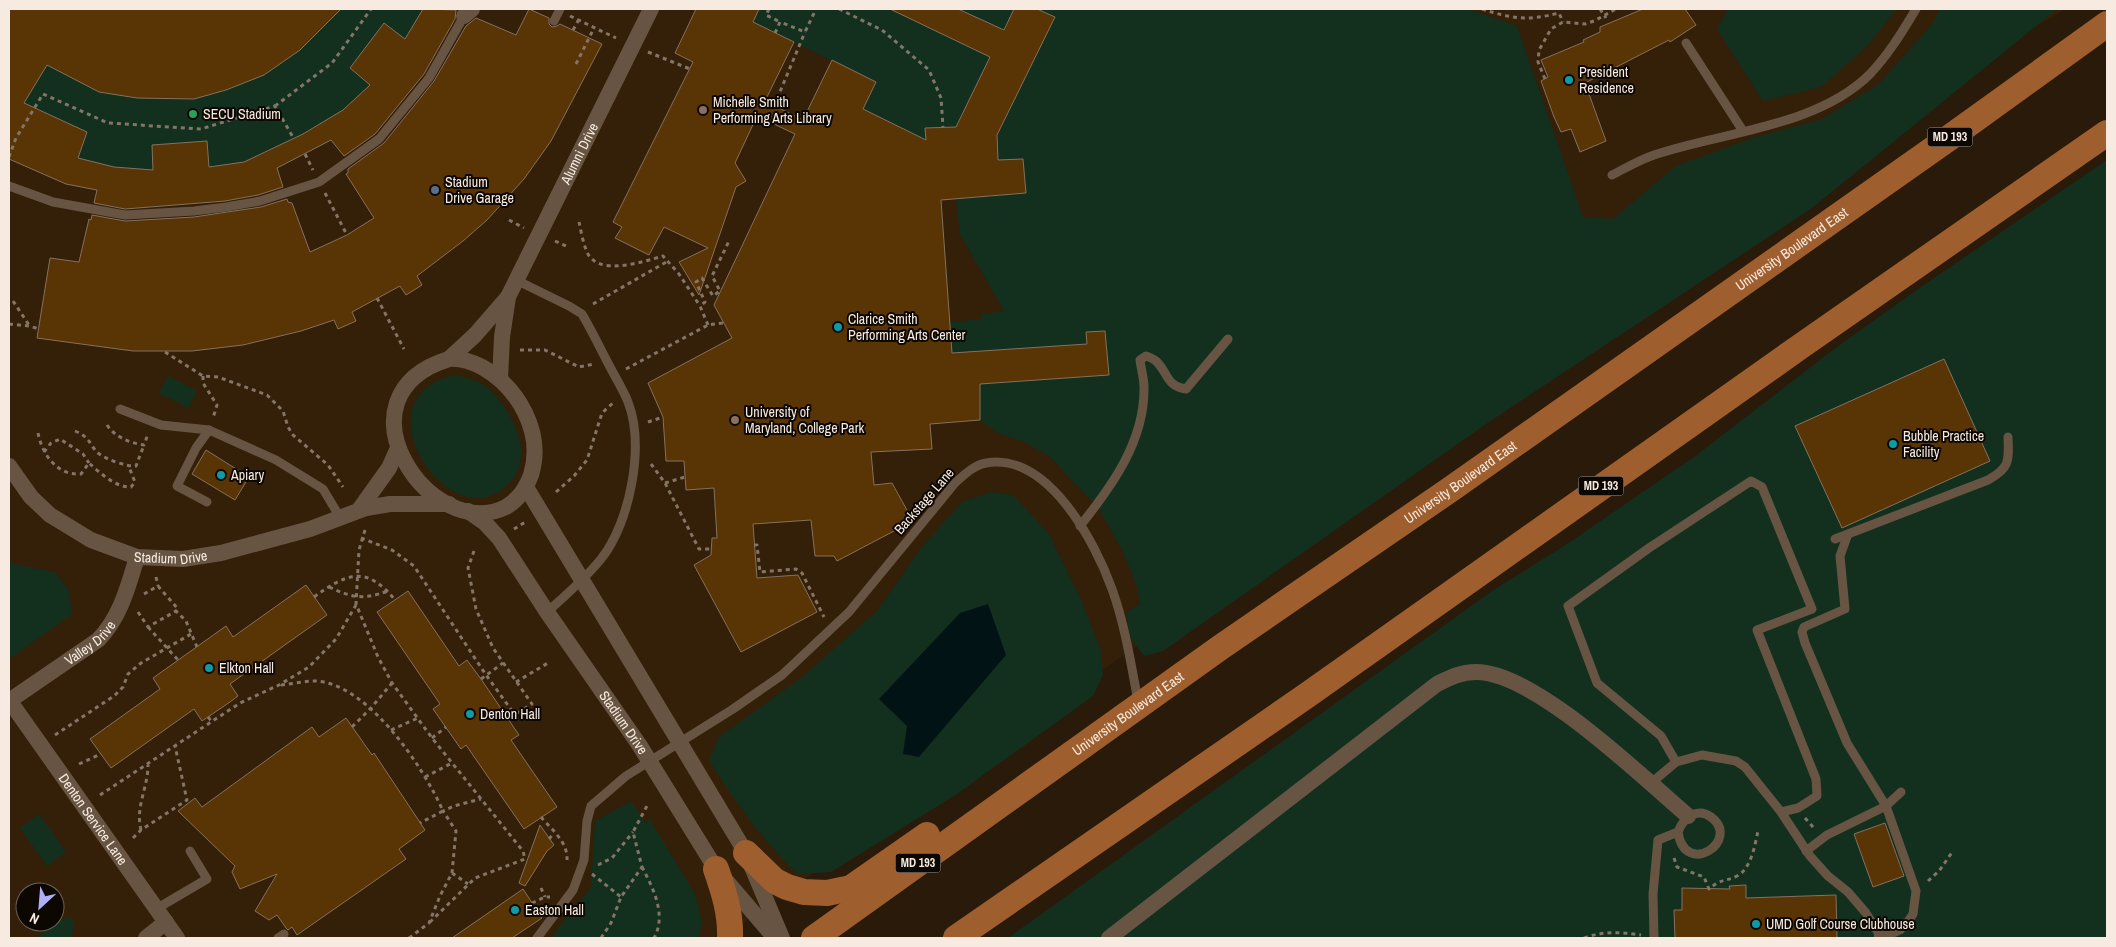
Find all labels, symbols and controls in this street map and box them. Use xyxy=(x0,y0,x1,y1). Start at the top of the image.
place label: President Residence xyxy=(1579,63,1634,97)
marker: President Residence xyxy=(1563,74,1575,86)
place label: Michelle Smith Performing Arts Library xyxy=(713,93,832,127)
marker: Michelle Smith Performing Arts Library xyxy=(697,104,709,116)
place label: SECU Stadium xyxy=(203,105,281,123)
marker: SECU Stadium xyxy=(187,108,199,120)
street label: Alumni Drive xyxy=(556,120,602,188)
road number: MD 193 xyxy=(1928,128,1972,146)
place label: Stadium Drive Garage xyxy=(445,173,514,207)
marker: Stadium Drive Garage xyxy=(429,184,441,196)
street label: University Boulevard East xyxy=(1732,203,1851,295)
place label: Clarice Smith Performing Arts Center xyxy=(848,310,966,344)
marker: Clarice Smith Performing Arts Center xyxy=(832,321,844,333)
place label: University of Maryland, College Park xyxy=(745,403,865,437)
marker: University of Maryland, College Park xyxy=(729,414,741,426)
place label: Bubble Practice Facility xyxy=(1903,427,1984,461)
street label: University Boulevard East xyxy=(1401,437,1520,527)
marker: Bubble Practice Facility xyxy=(1887,438,1899,450)
street label: Backstage Lane xyxy=(890,464,958,538)
place label: Apiary xyxy=(230,466,264,484)
marker: Apiary xyxy=(215,469,227,481)
road number: MD 193 xyxy=(1578,476,1624,496)
street label: Stadium Drive xyxy=(134,546,209,568)
street label: Valley Drive xyxy=(61,617,120,669)
place label: Elkton Hall xyxy=(219,659,274,677)
marker: Elkton Hall xyxy=(203,662,215,674)
street label: University Boulevard East xyxy=(1069,668,1187,759)
street label: Stadium Drive xyxy=(595,687,652,758)
place label: Denton Hall xyxy=(480,705,540,723)
marker: Denton Hall xyxy=(464,708,476,720)
street label: Denton Service Lane xyxy=(55,770,132,869)
road number: MD 193 xyxy=(896,854,940,872)
north arrow xyxy=(15,882,65,932)
place label: Easton Hall xyxy=(525,901,584,919)
marker: Easton Hall xyxy=(509,904,521,916)
text: N xyxy=(27,909,42,929)
place label: UMD Golf Course Clubhouse xyxy=(1766,915,1915,933)
marker: UMD Golf Course Clubhouse xyxy=(1750,918,1762,930)

